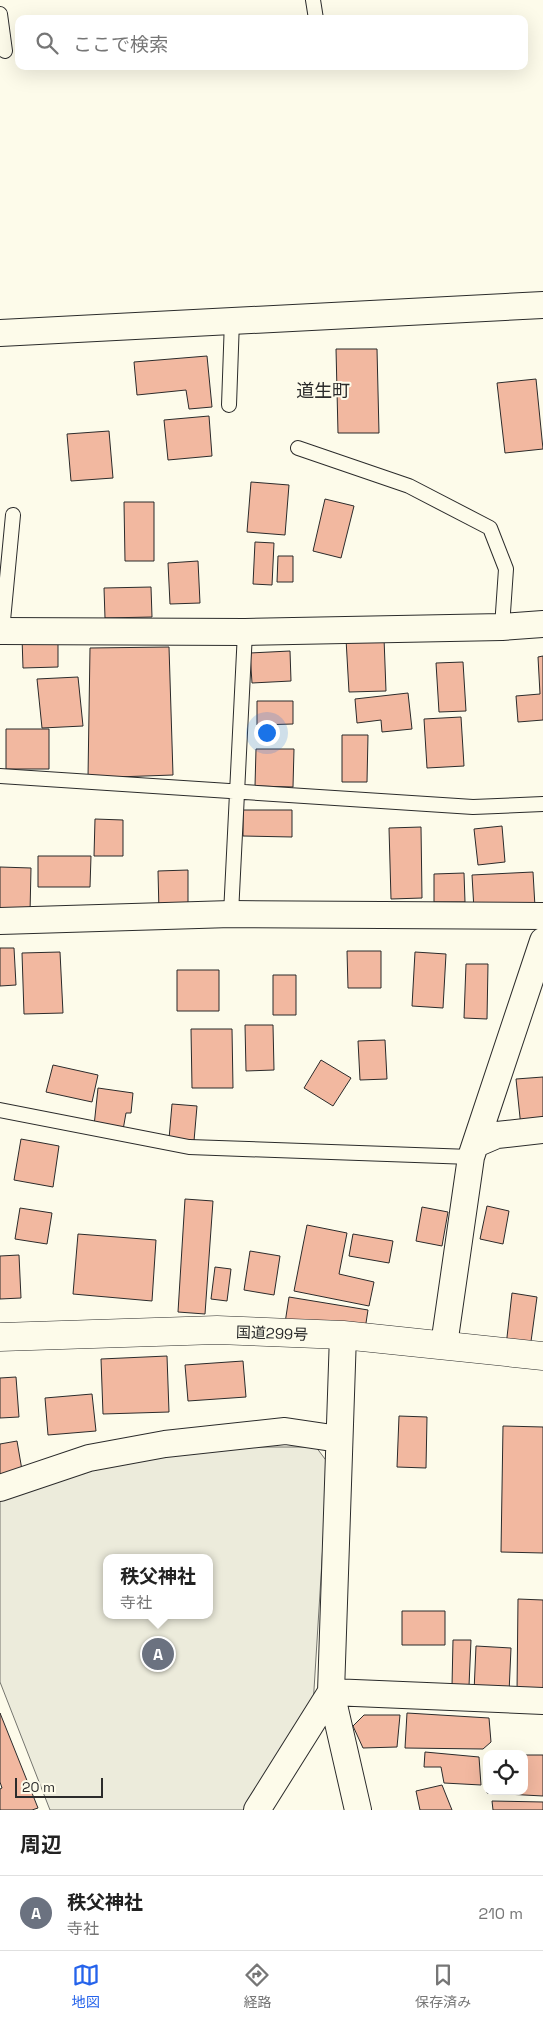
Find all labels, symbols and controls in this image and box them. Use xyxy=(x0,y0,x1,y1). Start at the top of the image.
search box xyxy=(15,15,528,70)
icon: search xyxy=(33,29,61,57)
text: ここで検索 xyxy=(73,32,168,57)
district label: 道生町 xyxy=(296,379,350,402)
your location xyxy=(254,720,280,746)
street label: 国道299号 xyxy=(236,1322,308,1344)
popup xyxy=(103,1554,213,1619)
text: 秩父神社 xyxy=(120,1564,196,1589)
text: 寺社 xyxy=(120,1592,152,1613)
pin: A xyxy=(142,1635,174,1673)
map controls xyxy=(483,1750,528,1795)
button: locate xyxy=(483,1750,528,1795)
scale bar xyxy=(15,1775,102,1798)
text: 20 m xyxy=(22,1778,55,1796)
text: 周辺 xyxy=(20,1831,62,1858)
text: 秩父神社 xyxy=(67,1890,143,1915)
text: A xyxy=(31,1903,41,1924)
text: 210 m xyxy=(479,1903,523,1924)
text: 寺社 xyxy=(67,1918,99,1939)
tab: 地図 xyxy=(72,1961,100,2011)
tab: 経路 xyxy=(243,1961,271,2011)
tab: 保存済み xyxy=(415,1961,471,2011)

